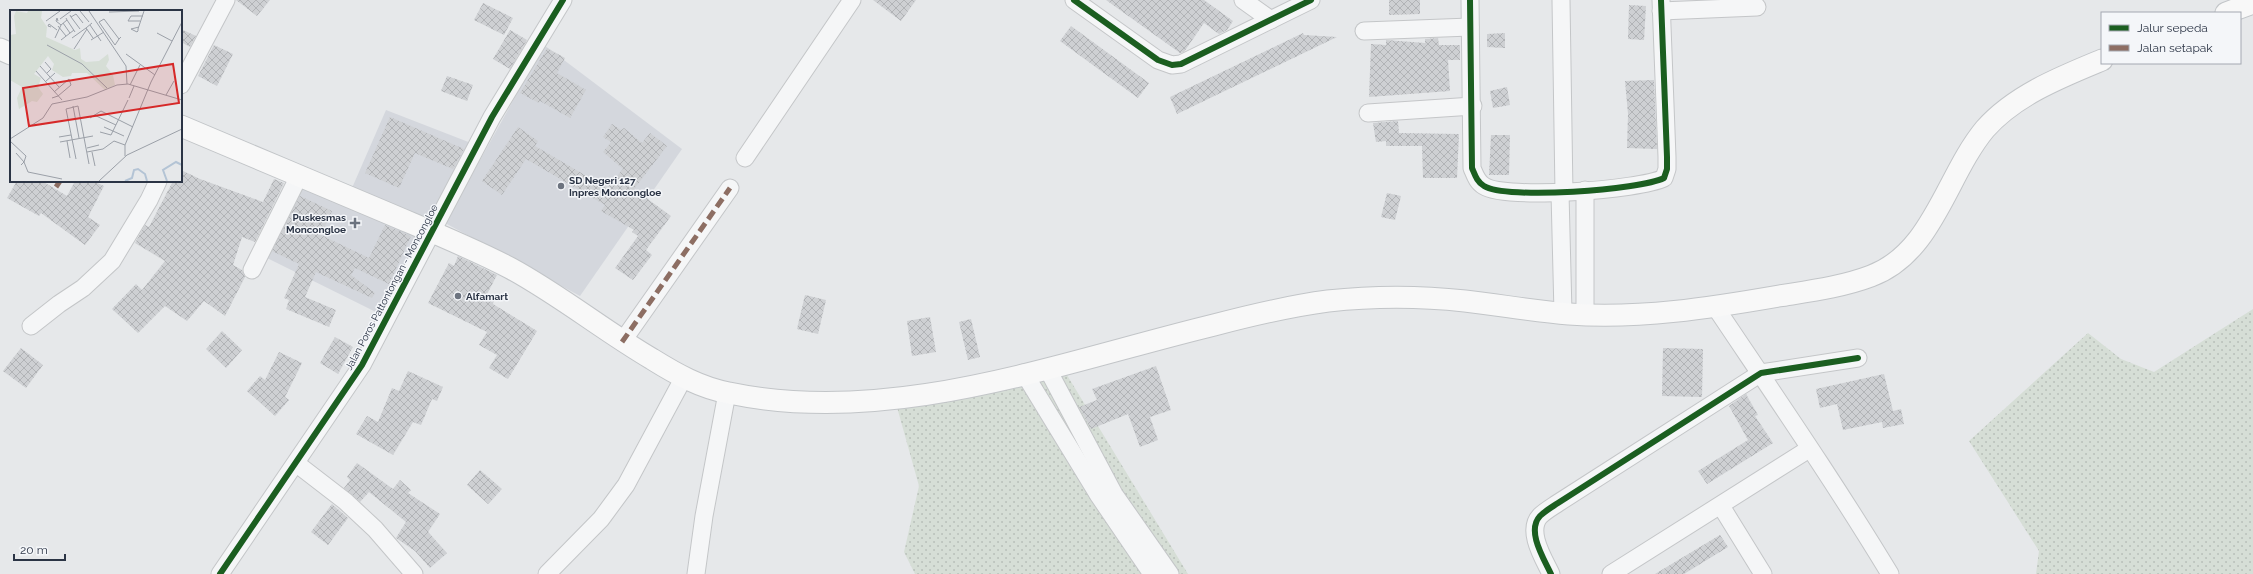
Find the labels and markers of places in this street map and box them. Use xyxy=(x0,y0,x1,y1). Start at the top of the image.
place label: SD Negeri 127 Inpres Moncongloe xyxy=(569,175,661,198)
marker: SD Negeri 127 Inpres Moncongloe xyxy=(556,181,566,191)
place label: Puskesmas Moncongloe xyxy=(286,212,346,235)
marker: Puskesmas Moncongloe xyxy=(349,217,361,229)
marker: Alfamart xyxy=(453,291,463,301)
place label: Alfamart xyxy=(466,291,508,302)

